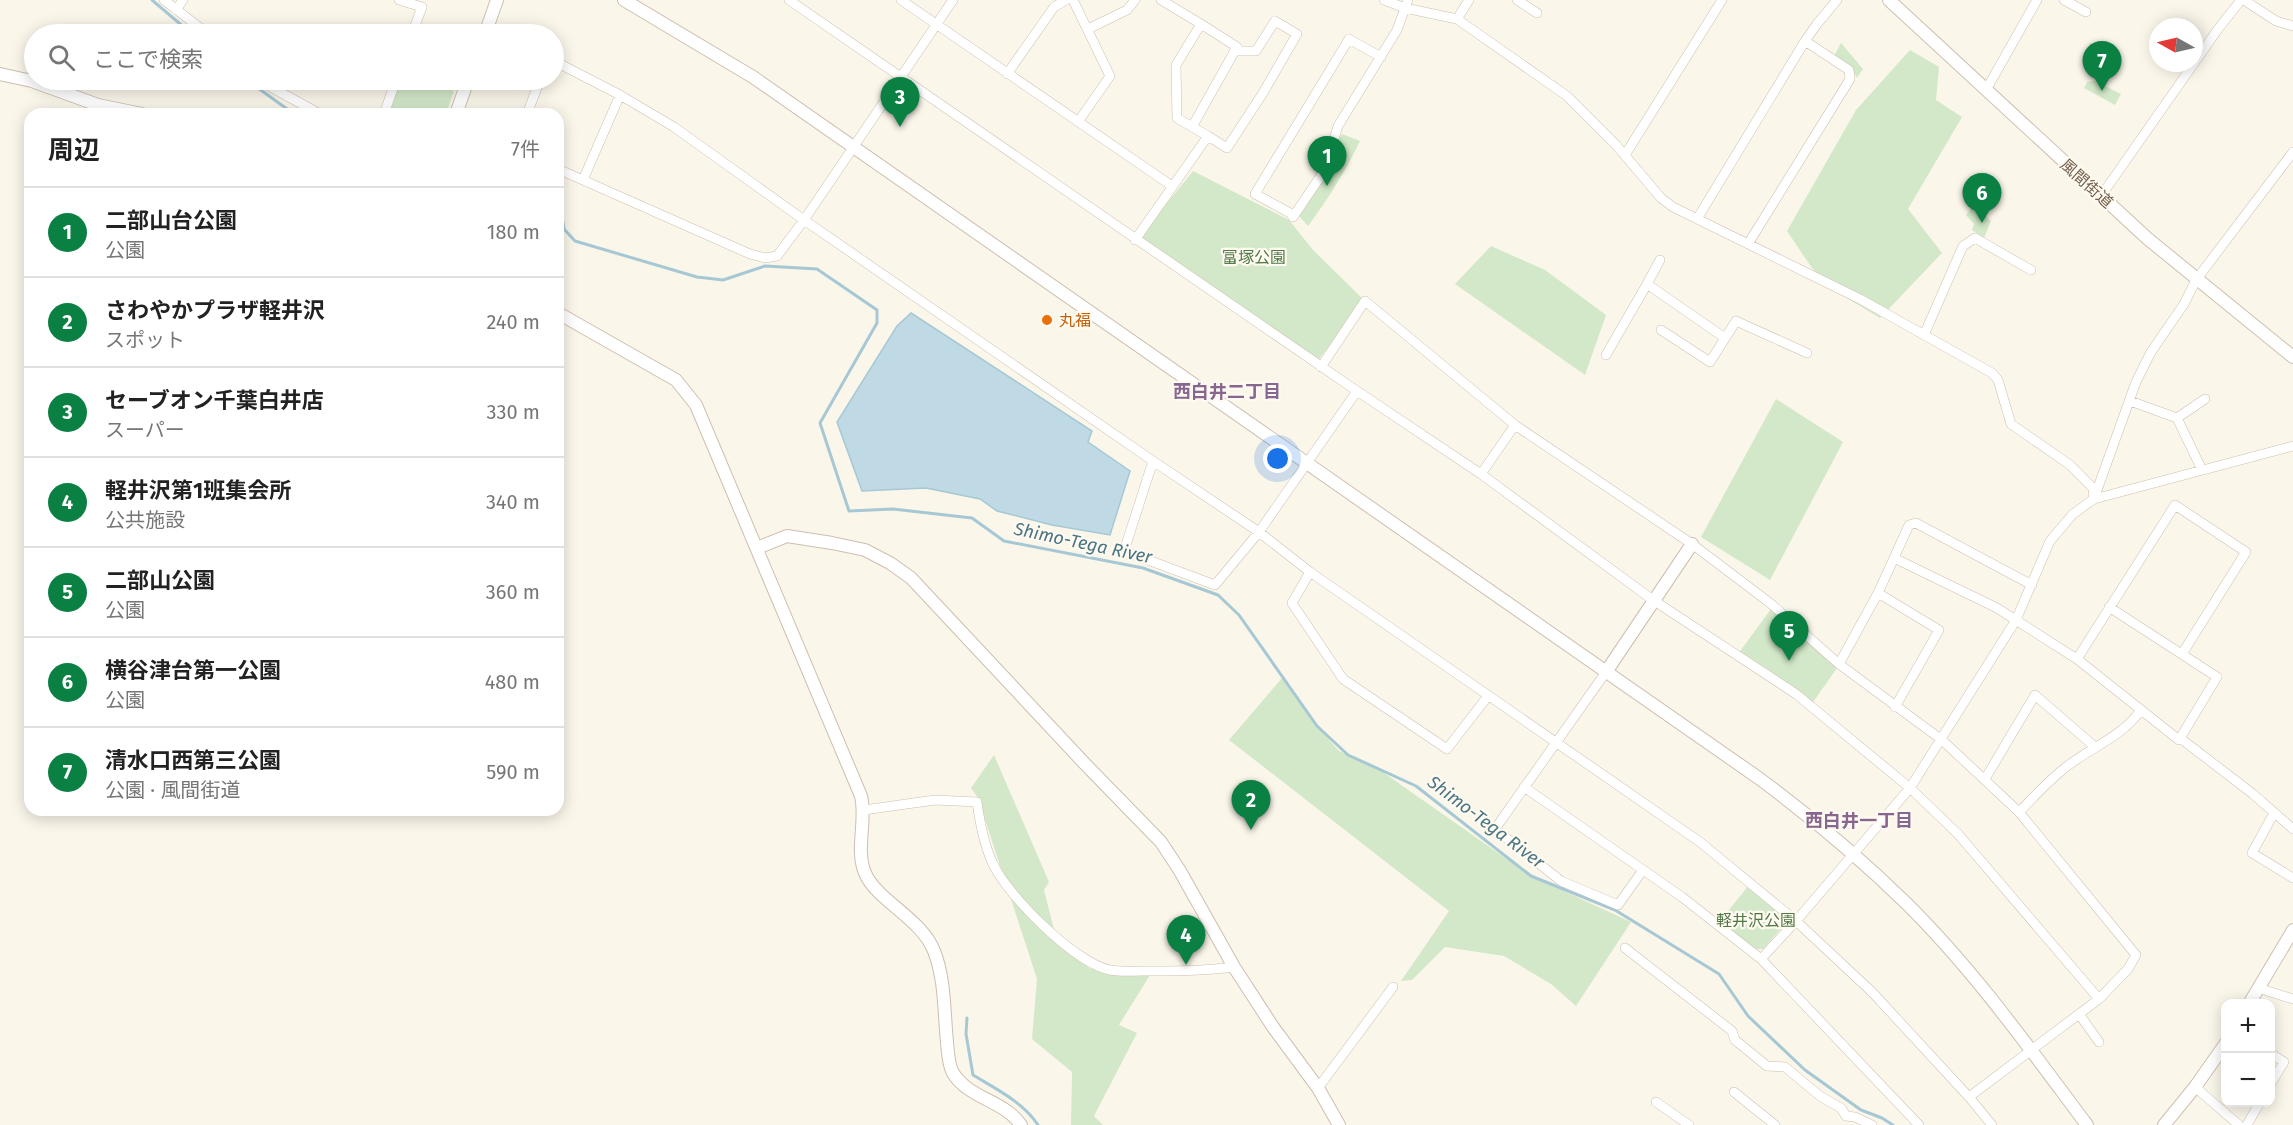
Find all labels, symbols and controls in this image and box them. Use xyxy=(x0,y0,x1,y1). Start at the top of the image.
north arrow xyxy=(2149,18,2203,72)
search box xyxy=(24,24,564,90)
icon: search xyxy=(45,41,78,74)
pin: 7 xyxy=(2082,42,2122,91)
text: ここで検索 xyxy=(93,46,203,73)
pin: 3 xyxy=(880,78,920,127)
text: 周辺 xyxy=(48,135,100,166)
pin: 1 xyxy=(1308,136,1346,186)
text: 7件 xyxy=(511,137,540,161)
street label: 風間街道 xyxy=(2057,155,2117,212)
pin: 6 xyxy=(1962,174,2002,223)
text: 二部山台公園 xyxy=(105,207,237,234)
text: 1 xyxy=(63,220,72,244)
text: 180 m xyxy=(487,220,540,244)
text: 公園 xyxy=(105,238,145,262)
park label: 富塚公園 xyxy=(1222,248,1286,267)
text: さわやかプラザ軽井沢 xyxy=(105,297,325,324)
text: 2 xyxy=(62,310,73,334)
text: 240 m xyxy=(486,310,540,334)
place label: 丸福 xyxy=(1059,311,1091,330)
marker: 丸福 xyxy=(1040,313,1054,327)
text: スポット xyxy=(105,328,185,352)
district label: 西白井二丁目 xyxy=(1173,381,1281,403)
text: セーブオン千葉白井店 xyxy=(105,387,324,414)
text: 3 xyxy=(62,400,73,424)
text: 330 m xyxy=(486,400,540,424)
text: スーパー xyxy=(105,418,185,442)
your location xyxy=(1263,444,1292,473)
text: 軽井沢第1班集会所 xyxy=(105,477,291,504)
text: 4 xyxy=(62,490,73,514)
text: 340 m xyxy=(486,490,540,514)
text: 公共施設 xyxy=(105,508,185,532)
water label: Shimo-Tega River xyxy=(1011,517,1155,569)
text: 二部山公園 xyxy=(105,567,215,594)
text: 5 xyxy=(62,580,73,604)
text: 360 m xyxy=(486,580,540,604)
text: 公園 xyxy=(105,598,145,622)
pin: 5 xyxy=(1770,612,1808,661)
text: 横谷津台第一公園 xyxy=(105,657,281,684)
text: 6 xyxy=(62,670,73,694)
text: 480 m xyxy=(485,670,540,694)
text: 公園 xyxy=(105,688,145,712)
text: 清水口西第三公園 xyxy=(105,747,281,774)
text: 7 xyxy=(63,760,72,784)
text: 590 m xyxy=(486,760,540,784)
water label: Shimo-Tega River xyxy=(1422,770,1550,874)
text: 公園 · 風間街道 xyxy=(105,778,240,802)
pin: 2 xyxy=(1232,780,1270,830)
district label: 西白井一丁目 xyxy=(1805,810,1913,832)
park label: 軽井沢公園 xyxy=(1716,911,1796,930)
pin: 4 xyxy=(1166,916,1206,965)
map controls xyxy=(2221,999,2275,1107)
button: + xyxy=(2221,999,2275,1053)
button: − xyxy=(2221,1053,2275,1107)

